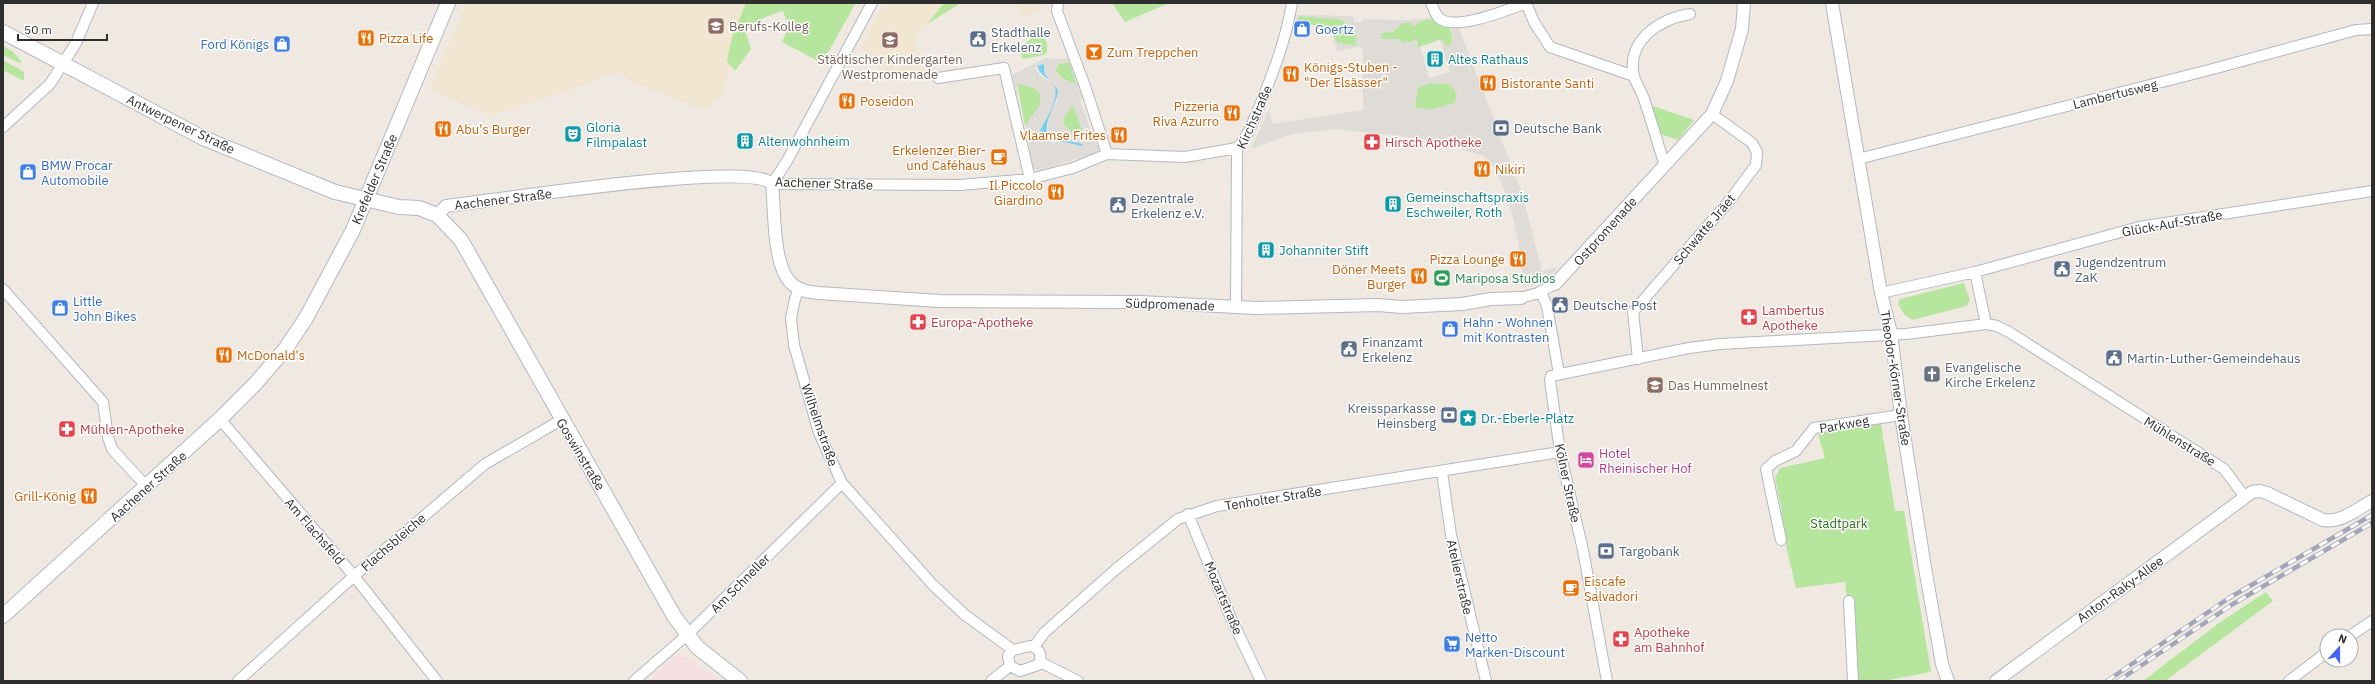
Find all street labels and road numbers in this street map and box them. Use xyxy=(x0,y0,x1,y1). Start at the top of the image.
street label: Lambertusweg xyxy=(2071,76,2159,113)
street label: Kirchstraße xyxy=(1233,83,1276,152)
street label: Antwerpener Straße xyxy=(124,91,238,158)
street label: Krefelder Straße xyxy=(348,131,401,227)
street label: Aachener Straße xyxy=(775,173,873,194)
street label: Aachener Straße xyxy=(453,185,553,214)
street label: Schwatte Jräet xyxy=(1670,190,1739,268)
street label: Ostpromenade xyxy=(1570,193,1641,269)
street label: Glück-Auf-Straße xyxy=(2120,206,2224,241)
street label: Südpromenade xyxy=(1125,294,1215,315)
street label: Theodor-Körner-Straße xyxy=(1876,309,1915,447)
street label: Wilhelmstraße xyxy=(798,382,842,468)
street label: Parkweg xyxy=(1818,412,1870,437)
street label: Mühlenstraße xyxy=(2141,413,2219,470)
street label: Goswinstraße xyxy=(552,415,609,493)
street label: Kölner Straße xyxy=(1551,442,1584,524)
street label: Aachener Straße xyxy=(106,447,190,525)
street label: Tenholter Straße xyxy=(1223,482,1323,515)
street label: Am Flachsfeld xyxy=(281,494,348,568)
street label: Flachsbleiche xyxy=(357,510,429,575)
street label: Atelierstraße xyxy=(1443,538,1476,616)
street label: Am Schneller xyxy=(707,550,774,617)
street label: Anton-Raky-Allee xyxy=(2074,552,2167,627)
street label: Mozartstraße xyxy=(1200,559,1247,637)

